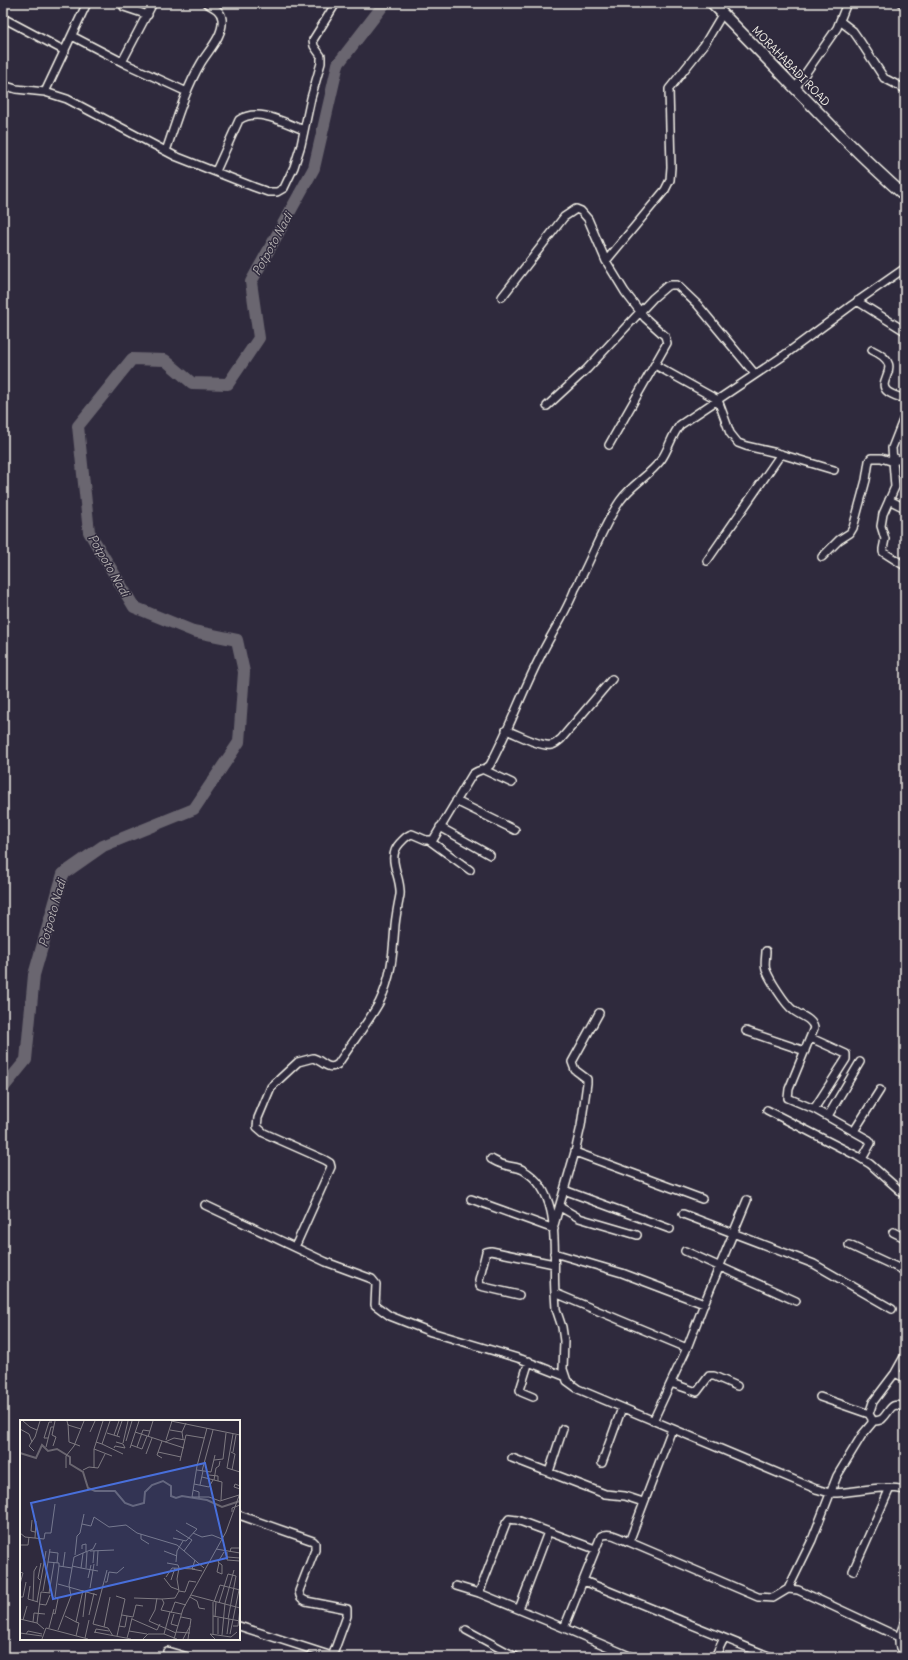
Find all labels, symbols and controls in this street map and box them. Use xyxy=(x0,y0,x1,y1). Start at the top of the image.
street label: MORAHABADI ROAD xyxy=(749,23,833,109)
water label: Potpoto Nadi xyxy=(249,209,296,278)
water label: Potpoto Nadi xyxy=(85,531,134,600)
water label: Potpoto Nadi xyxy=(35,876,69,949)
inset map xyxy=(20,1420,240,1640)

